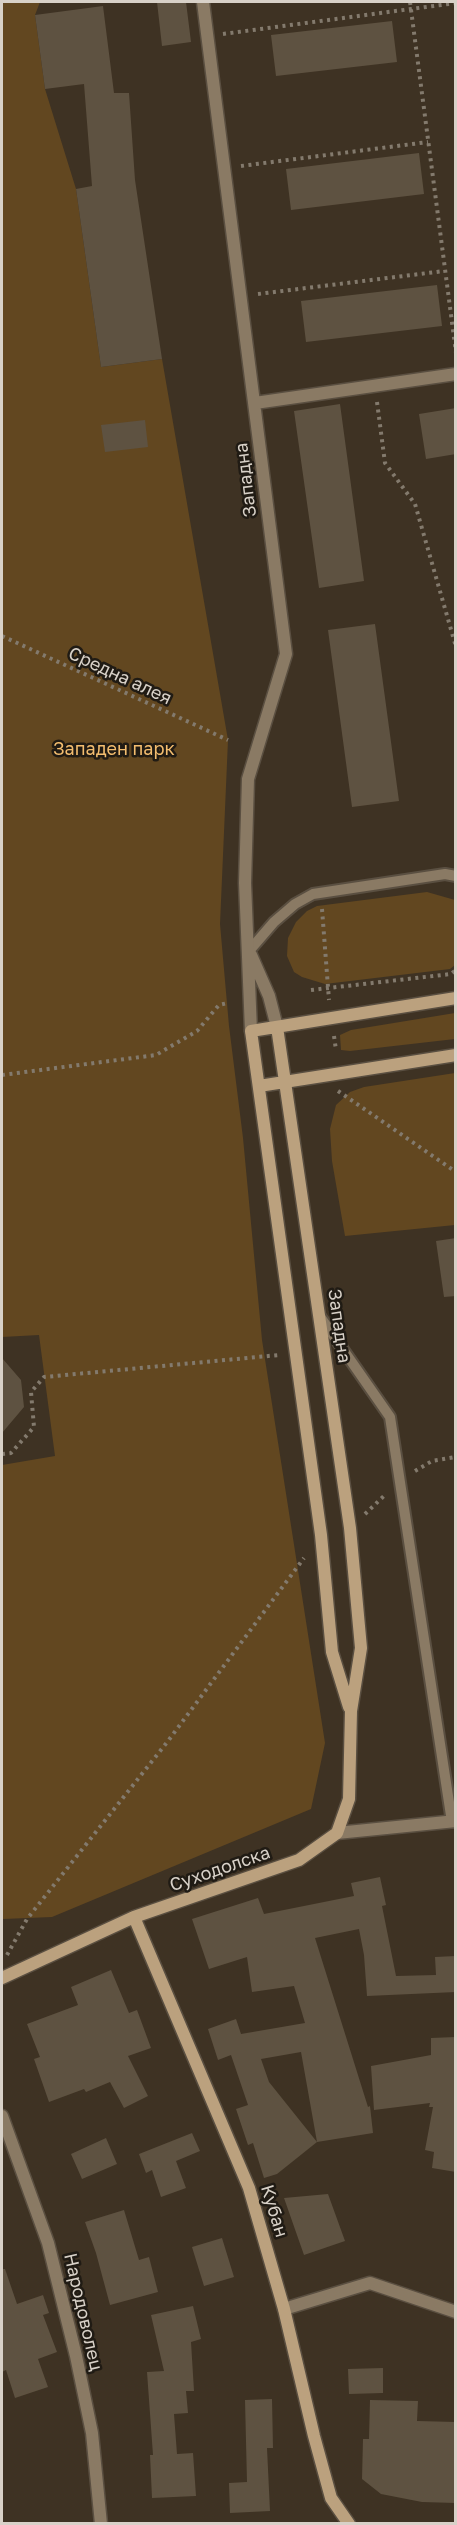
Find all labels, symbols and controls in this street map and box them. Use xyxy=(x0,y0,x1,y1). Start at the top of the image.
street label: Западна xyxy=(231,442,261,518)
street label: Средна алея xyxy=(65,643,175,709)
park label: Западен парк xyxy=(53,738,175,760)
street label: Западна xyxy=(323,1288,355,1364)
street label: Суходолска xyxy=(167,1842,273,1896)
street label: Кубан xyxy=(256,2182,292,2240)
street label: Народоволец xyxy=(59,2251,107,2373)

